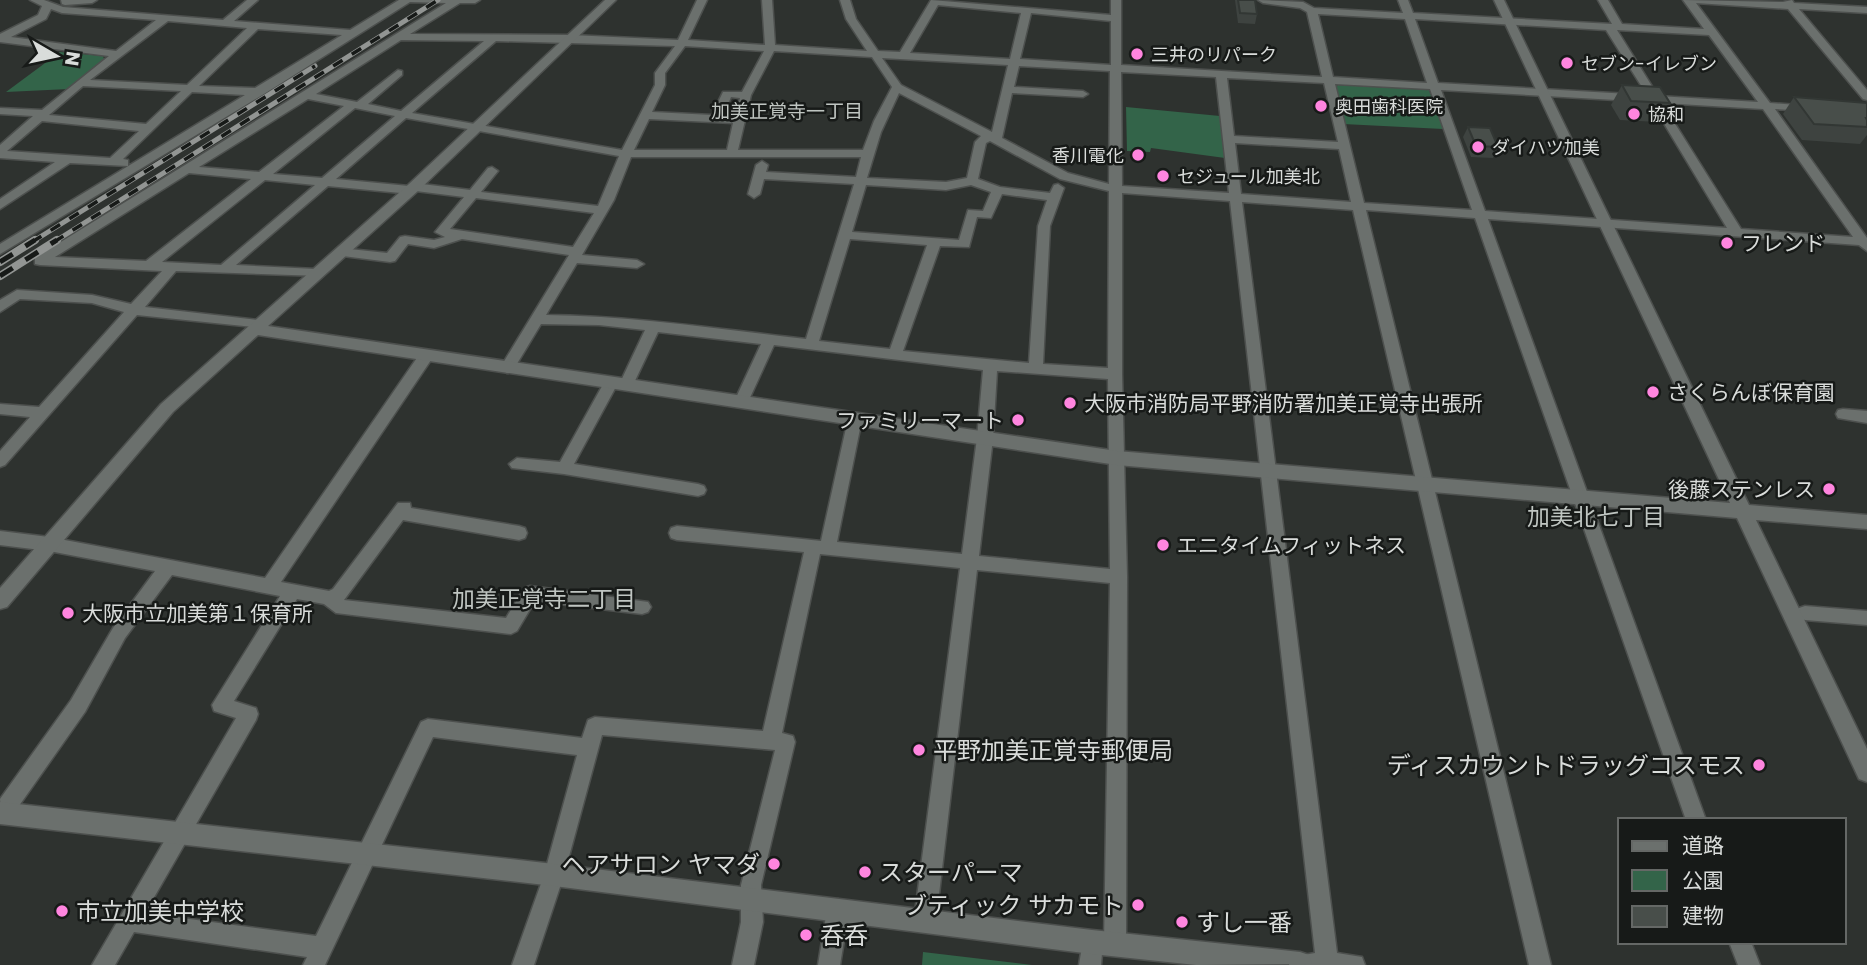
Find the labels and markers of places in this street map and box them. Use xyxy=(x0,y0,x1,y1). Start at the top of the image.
place label: 三井のリパーク xyxy=(1151,42,1277,67)
marker: 三井のリパーク xyxy=(1129,46,1145,62)
place label: セブン-イレブン xyxy=(1581,51,1717,76)
marker: セブン-イレブン xyxy=(1559,55,1575,71)
place label: 奥田歯科医院 xyxy=(1335,94,1443,119)
marker: 奥田歯科医院 xyxy=(1313,98,1329,114)
place label: 協和 xyxy=(1648,102,1684,127)
marker: 協和 xyxy=(1626,106,1642,122)
place label: ダイハツ加美 xyxy=(1492,135,1600,160)
marker: ダイハツ加美 xyxy=(1470,139,1486,155)
place label: 香川電化 xyxy=(1052,143,1124,168)
marker: 香川電化 xyxy=(1130,147,1146,163)
place label: セジュール加美北 xyxy=(1177,164,1320,189)
marker: セジュール加美北 xyxy=(1155,168,1171,184)
place label: フレンド xyxy=(1741,229,1825,258)
marker: フレンド xyxy=(1719,235,1735,251)
place label: さくらんぼ保育園 xyxy=(1667,378,1835,407)
marker: さくらんぼ保育園 xyxy=(1645,384,1661,400)
place label: 大阪市消防局平野消防署加美正覚寺出張所 xyxy=(1084,389,1483,418)
marker: 大阪市消防局平野消防署加美正覚寺出張所 xyxy=(1062,395,1078,411)
place label: ファミリーマート xyxy=(836,406,1004,435)
marker: ファミリーマート xyxy=(1010,412,1026,428)
place label: 後藤ステンレス xyxy=(1668,475,1815,504)
marker: 後藤ステンレス xyxy=(1821,481,1837,497)
place label: エニタイムフィットネス xyxy=(1177,531,1406,560)
marker: エニタイムフィットネス xyxy=(1155,537,1171,553)
place label: 大阪市立加美第１保育所 xyxy=(82,599,313,628)
marker: 大阪市立加美第１保育所 xyxy=(60,605,76,621)
place label: 平野加美正覚寺郵便局 xyxy=(933,734,1173,767)
marker: 平野加美正覚寺郵便局 xyxy=(911,742,927,758)
place label: ディスカウントドラッグコスモス xyxy=(1387,749,1745,782)
marker: ディスカウントドラッグコスモス xyxy=(1751,757,1767,773)
place label: ヘアサロン ヤマダ xyxy=(562,848,760,881)
marker: ヘアサロン ヤマダ xyxy=(766,856,782,872)
place label: スターパーマ xyxy=(879,856,1023,889)
marker: スターパーマ xyxy=(857,864,873,880)
place label: ブティック サカモト xyxy=(903,889,1124,922)
place label: 市立加美中学校 xyxy=(76,895,244,928)
marker: ブティック サカモト xyxy=(1130,897,1146,913)
marker: 市立加美中学校 xyxy=(54,903,70,919)
place label: すし一番 xyxy=(1196,906,1292,939)
marker: すし一番 xyxy=(1174,914,1190,930)
place label: 呑呑 xyxy=(820,919,868,952)
marker: 呑呑 xyxy=(798,927,814,943)

